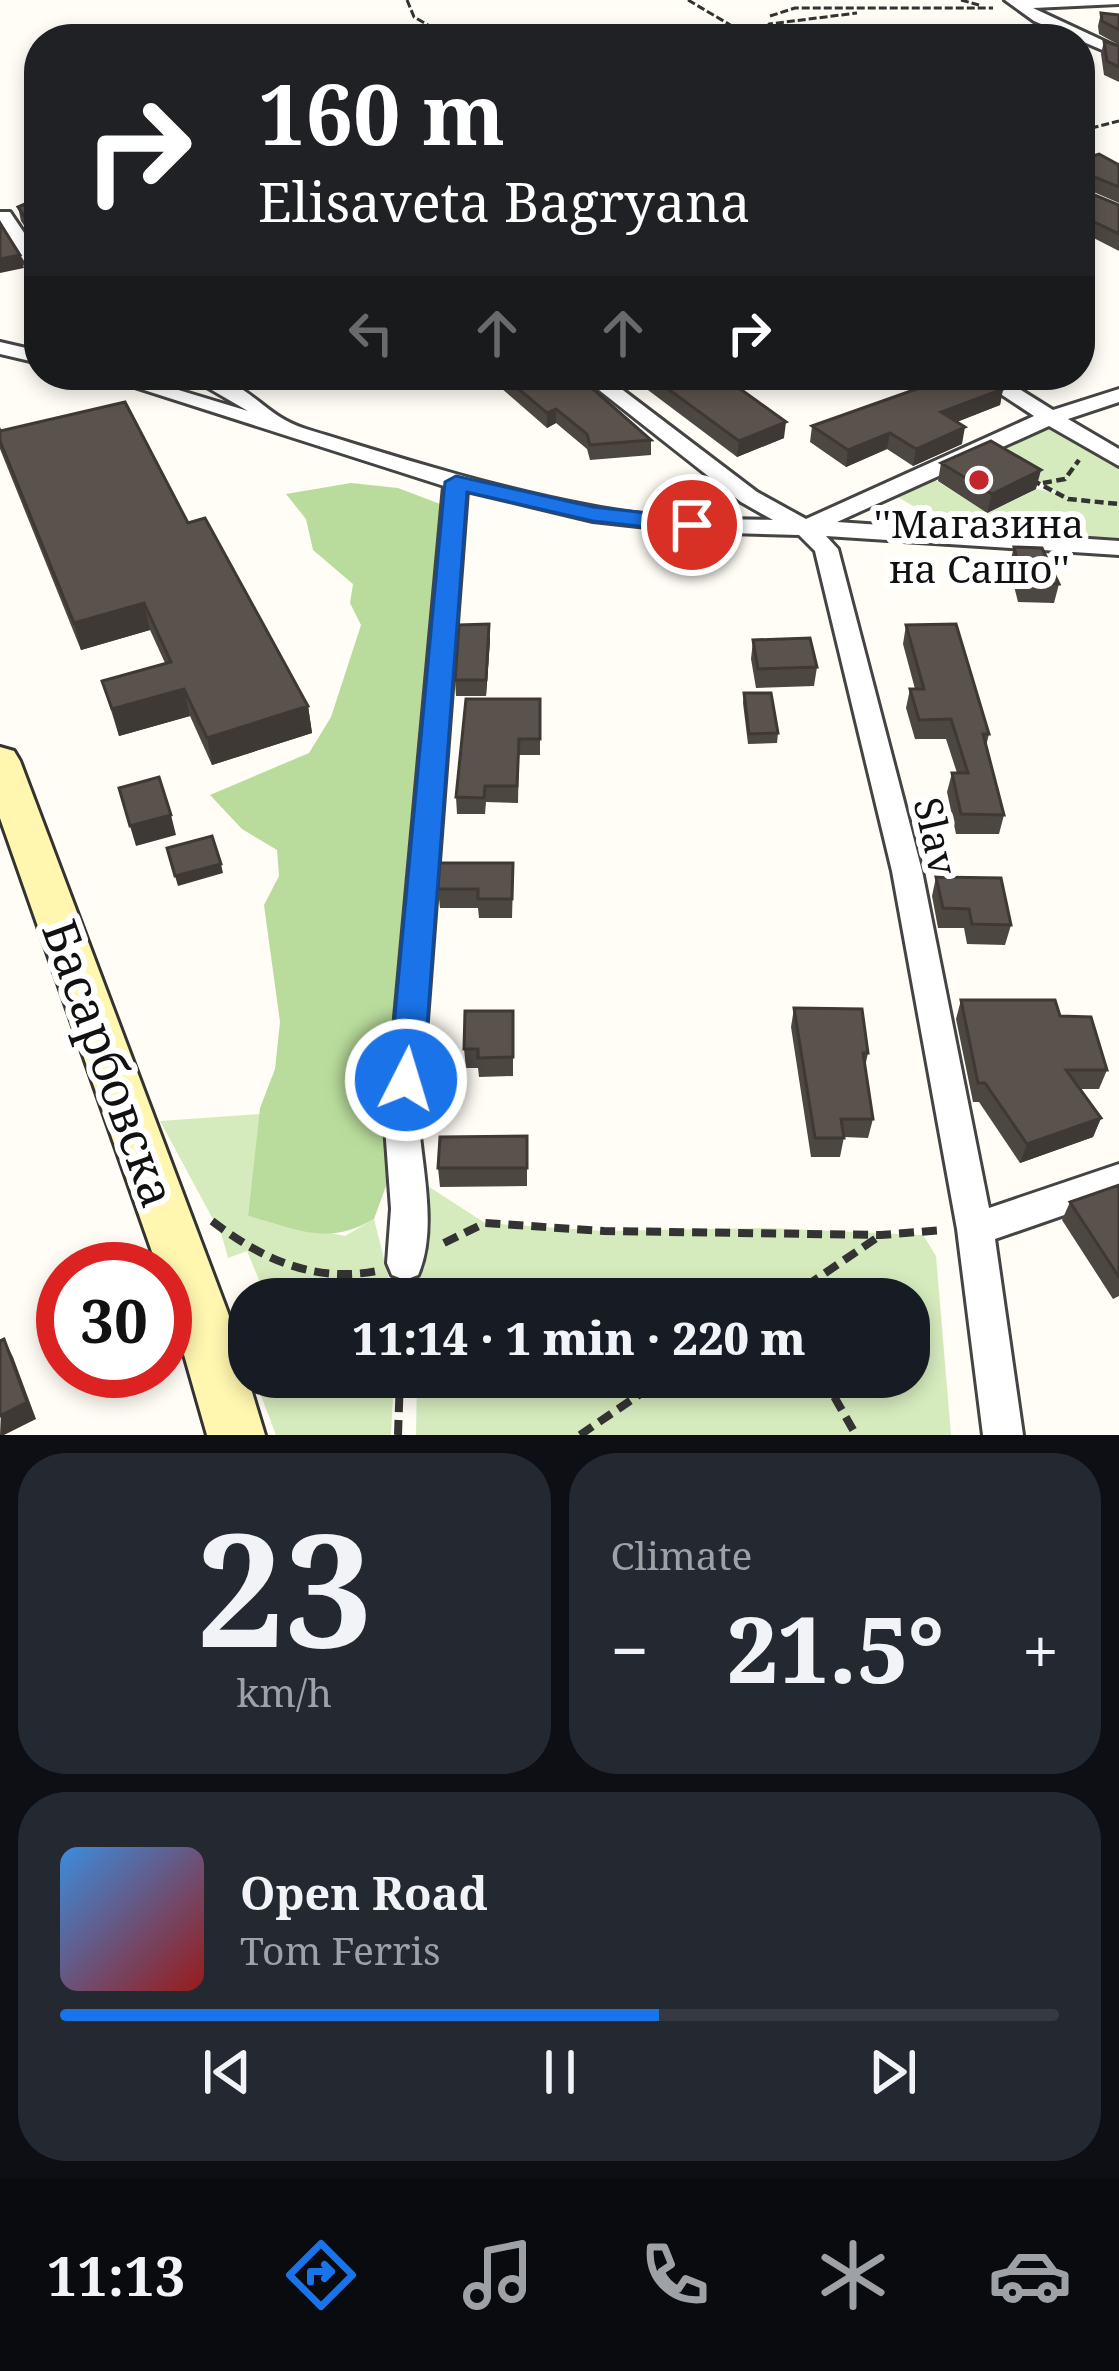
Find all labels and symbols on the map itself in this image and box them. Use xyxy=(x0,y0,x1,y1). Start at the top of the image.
marker: ''Магазина на Сашо'' xyxy=(966,467,992,493)
pin xyxy=(641,474,743,576)
place label: ''Магазина на Сашо'' xyxy=(874,496,1084,594)
street label: Slav xyxy=(902,792,972,880)
street label: Басарбовска xyxy=(28,911,192,1215)
position arrow xyxy=(343,1017,469,1143)
speed limit sign: 30 xyxy=(36,1242,192,1398)

